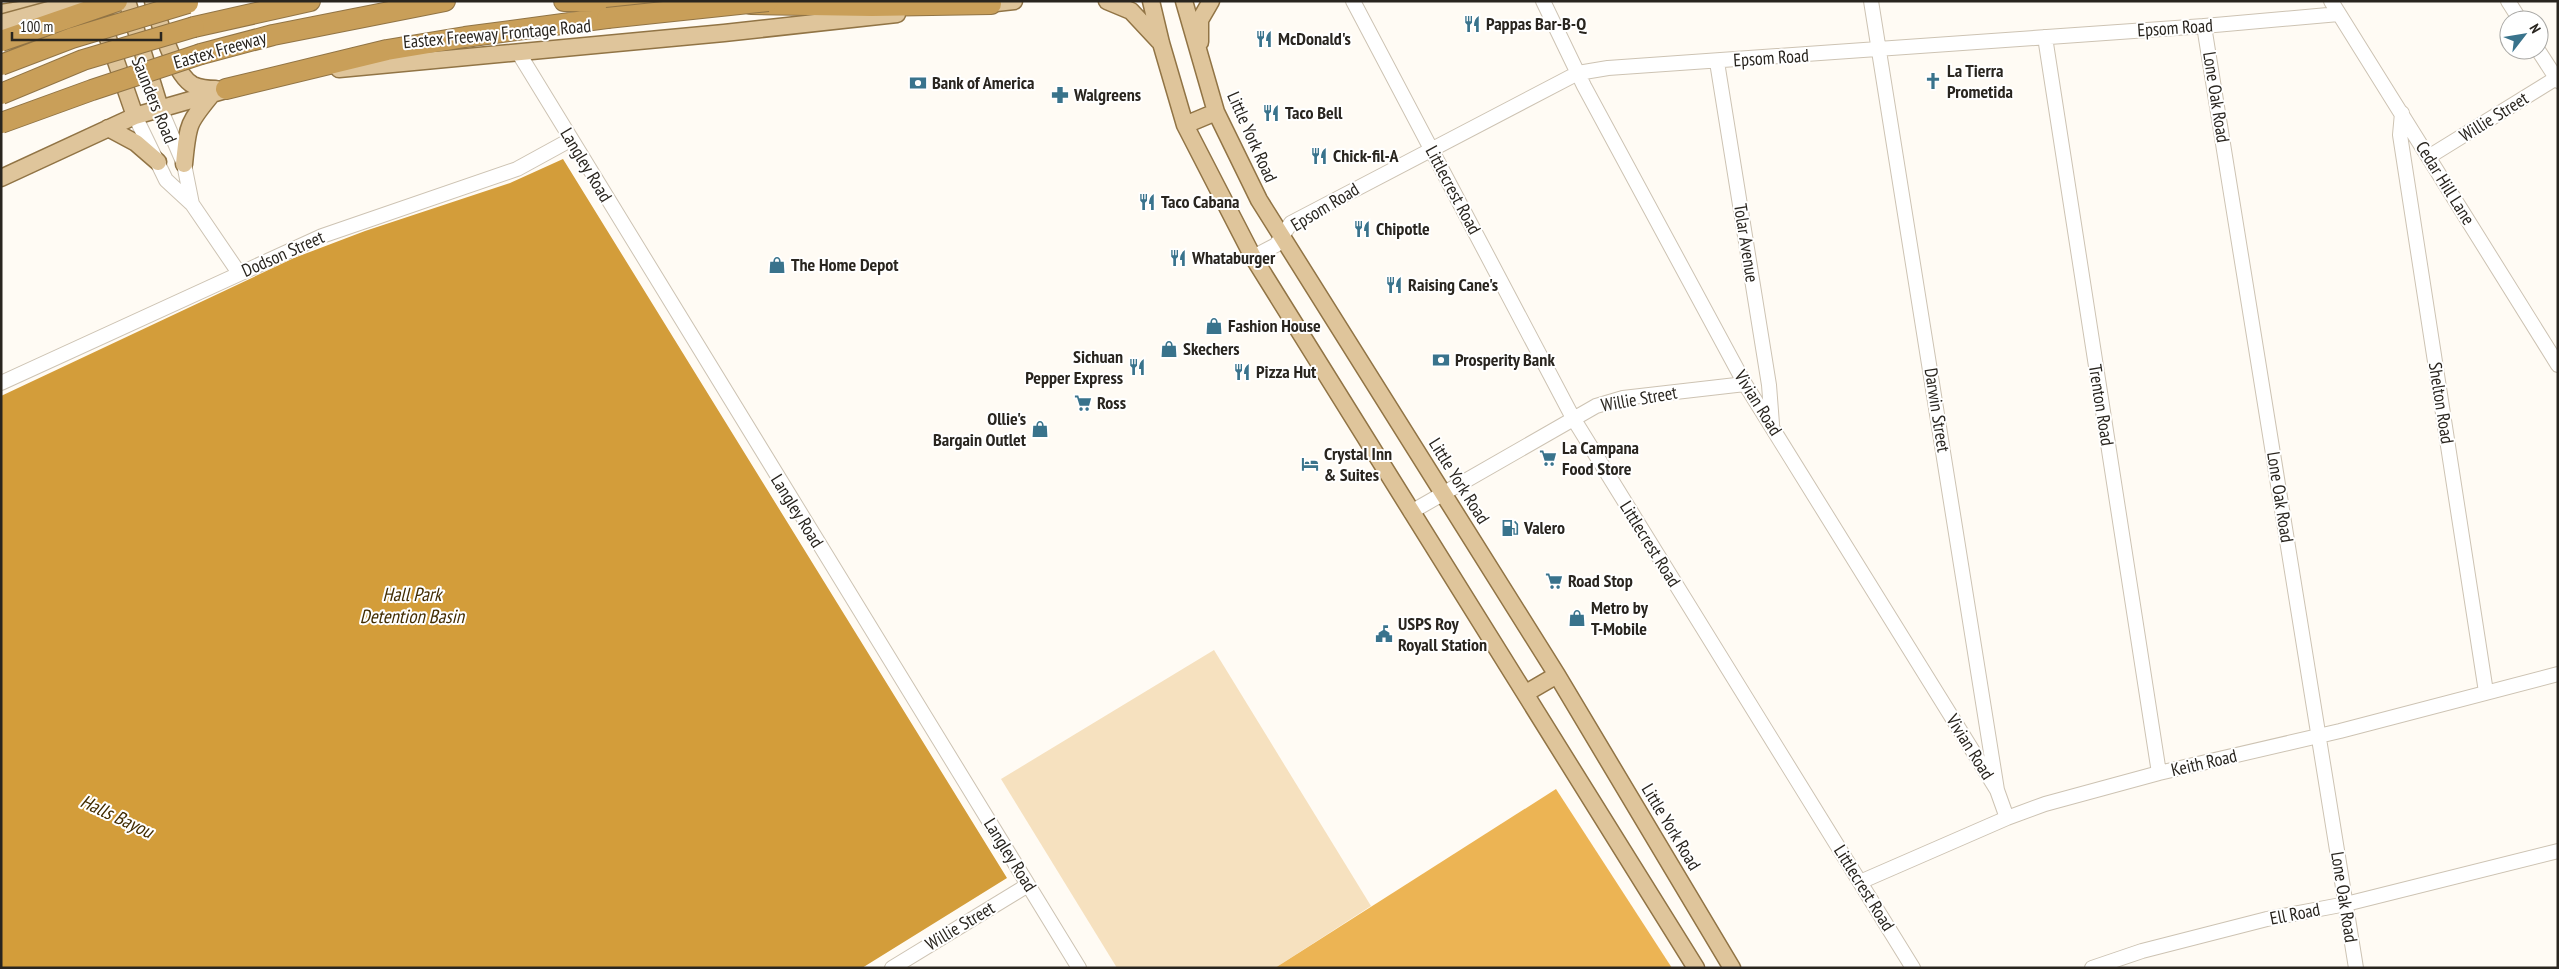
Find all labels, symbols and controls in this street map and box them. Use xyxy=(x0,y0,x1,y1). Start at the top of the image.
scale bar xyxy=(12,10,161,42)
north arrow xyxy=(2499,10,2549,60)
place label: Pappas Bar-B-Q xyxy=(1486,12,1587,35)
street label: Epsom Road xyxy=(2136,13,2214,42)
street label: Eastex Freeway Frontage Road xyxy=(402,14,592,53)
restaurant icon: Pappas Bar-B-Q xyxy=(1462,14,1482,34)
text: 100 m xyxy=(20,17,53,36)
text: N xyxy=(2525,20,2545,36)
street label: Eastex Freeway xyxy=(171,25,269,74)
place label: McDonald's xyxy=(1278,27,1351,50)
restaurant icon: McDonald's xyxy=(1254,29,1274,49)
street label: Epsom Road xyxy=(1732,43,1810,72)
street label: Lone Oak Road xyxy=(2198,50,2235,144)
street label: Saunders Road xyxy=(127,53,182,146)
place label: La Tierra Prometida xyxy=(1947,59,2013,103)
place label: Bank of America xyxy=(932,71,1034,94)
church icon: La Tierra Prometida xyxy=(1923,71,1943,91)
bank icon: Bank of America xyxy=(908,73,928,93)
place label: Walgreens xyxy=(1073,83,1141,106)
pharmacy icon: Walgreens xyxy=(1050,85,1070,105)
street label: Willie Street xyxy=(2455,86,2532,147)
street label: Little York Road xyxy=(1222,88,1283,186)
place label: Taco Bell xyxy=(1285,101,1343,124)
restaurant icon: Taco Bell xyxy=(1261,103,1281,123)
street label: Langley Road xyxy=(555,124,617,206)
street label: Cedar Hill Lane xyxy=(2411,137,2480,229)
street label: Littlecrest Road xyxy=(1420,142,1486,238)
place label: Chick-fil-A xyxy=(1333,144,1400,167)
restaurant icon: Chick-fil-A xyxy=(1309,146,1329,166)
street label: Epsom Road xyxy=(1286,177,1363,236)
place label: Taco Cabana xyxy=(1161,190,1239,213)
restaurant icon: Taco Cabana xyxy=(1137,192,1157,212)
street label: Tolar Avenue xyxy=(1729,202,1764,284)
place label: Chipotle xyxy=(1376,217,1430,240)
restaurant icon: Chipotle xyxy=(1352,219,1372,239)
street label: Dodson Street xyxy=(238,225,328,282)
place label: Whataburger xyxy=(1191,246,1276,269)
restaurant icon: Whataburger xyxy=(1168,248,1188,268)
place label: The Home Depot xyxy=(791,253,899,276)
shop icon: The Home Depot xyxy=(767,255,787,275)
place label: Raising Cane's xyxy=(1408,273,1498,296)
restaurant icon: Raising Cane's xyxy=(1384,275,1404,295)
place label: Fashion House xyxy=(1228,314,1321,337)
shop icon: Fashion House xyxy=(1204,316,1224,336)
place label: Skechers xyxy=(1183,337,1240,360)
shop icon: Skechers xyxy=(1159,339,1179,359)
place label: Sichuan Pepper Express xyxy=(1025,345,1123,389)
place label: Prosperity Bank xyxy=(1455,348,1555,371)
bank icon: Prosperity Bank xyxy=(1431,350,1451,370)
restaurant icon: Sichuan Pepper Express xyxy=(1127,357,1147,377)
place label: Pizza Hut xyxy=(1256,360,1317,383)
street label: Shelton Road xyxy=(2424,360,2459,445)
restaurant icon: Pizza Hut xyxy=(1232,362,1252,382)
street label: Trenton Road xyxy=(2084,363,2119,447)
street label: Vivian Road xyxy=(1729,365,1787,440)
street label: Darwin Street xyxy=(1919,366,1956,454)
street label: Willie Street xyxy=(1599,381,1679,417)
place label: Ross xyxy=(1097,391,1126,414)
supermarket icon: Ross xyxy=(1073,393,1093,413)
place label: Ollie's Bargain Outlet xyxy=(933,407,1027,451)
shop icon: Ollie's Bargain Outlet xyxy=(1030,419,1050,439)
street label: Little York Road xyxy=(1424,434,1495,528)
place label: La Campana Food Store xyxy=(1562,436,1639,480)
place label: Crystal Inn & Suites xyxy=(1324,442,1392,486)
supermarket icon: La Campana Food Store xyxy=(1538,448,1558,468)
street label: Lone Oak Road xyxy=(2262,450,2299,544)
hotel icon: Crystal Inn & Suites xyxy=(1300,454,1320,474)
street label: Langley Road xyxy=(766,470,829,552)
street label: Littlecrest Road xyxy=(1615,496,1686,591)
place label: Valero xyxy=(1523,516,1565,539)
fuel station icon: Valero xyxy=(1500,518,1520,538)
place label: Road Stop xyxy=(1568,569,1633,592)
supermarket icon: Road Stop xyxy=(1544,571,1564,591)
water label: Hall Park Detention Basin xyxy=(360,582,466,628)
place label: Metro by T-Mobile xyxy=(1591,596,1649,640)
shop icon: Metro by T-Mobile xyxy=(1567,608,1587,628)
place label: USPS Roy Royall Station xyxy=(1398,612,1487,656)
public building icon: USPS Roy Royall Station xyxy=(1374,624,1394,644)
street label: Vivian Road xyxy=(1941,709,1999,784)
street label: Keith Road xyxy=(2169,744,2239,781)
street label: Little York Road xyxy=(1637,779,1706,874)
water label: Halls Bayou xyxy=(77,789,159,844)
street label: Langley Road xyxy=(979,814,1042,896)
street label: Littlecrest Road xyxy=(1829,840,1900,935)
street label: Lone Oak Road xyxy=(2326,850,2363,944)
street label: Willie Street xyxy=(921,896,999,955)
street label: Ell Road xyxy=(2268,897,2322,930)

